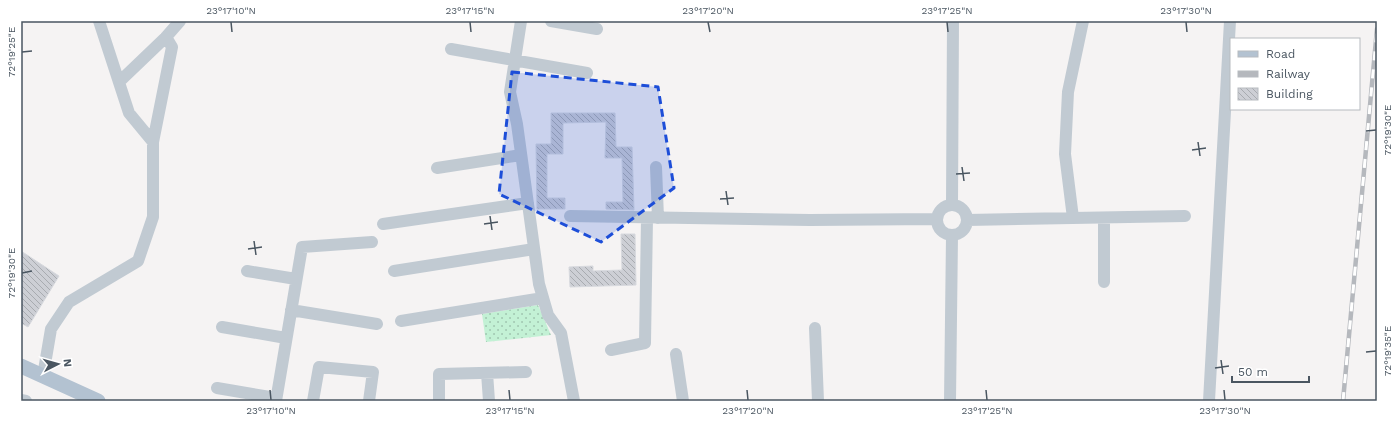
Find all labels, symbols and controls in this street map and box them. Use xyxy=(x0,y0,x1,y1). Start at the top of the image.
text: 23°17'10"N xyxy=(206,5,256,16)
text: 23°17'15"N xyxy=(445,5,495,16)
text: 23°17'20"N xyxy=(682,5,734,16)
text: 23°17'25"N xyxy=(921,5,973,16)
text: 23°17'30"N xyxy=(1160,5,1212,16)
text: 72°19'25"E xyxy=(6,27,17,77)
legend xyxy=(1230,38,1360,110)
text: Road xyxy=(1266,47,1295,61)
text: Railway xyxy=(1266,67,1311,81)
text: Building xyxy=(1266,87,1313,101)
text: 72°19'30"E xyxy=(1382,105,1393,155)
text: 72°19'30"E xyxy=(6,248,17,298)
text: 72°19'35"E xyxy=(1382,326,1393,376)
north arrow xyxy=(38,344,78,384)
text: N xyxy=(61,358,74,368)
scale bar xyxy=(1232,358,1309,384)
text: 50 m xyxy=(1238,365,1268,379)
text: 23°17'10"N xyxy=(246,405,296,416)
text: 23°17'15"N xyxy=(485,405,535,416)
text: 23°17'20"N xyxy=(722,405,774,416)
text: 23°17'25"N xyxy=(961,405,1013,416)
text: 23°17'30"N xyxy=(1199,405,1251,416)

